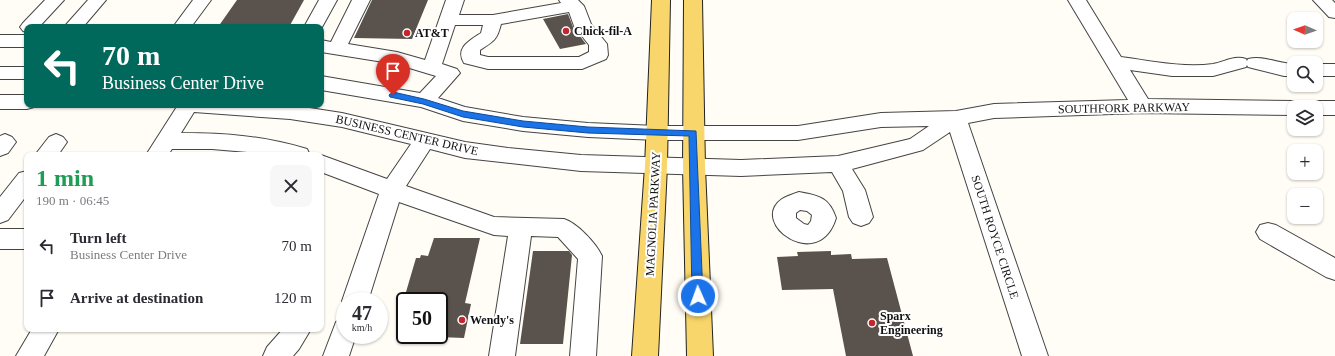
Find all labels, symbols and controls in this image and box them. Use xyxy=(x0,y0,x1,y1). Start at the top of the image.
north arrow xyxy=(1287,12,1323,48)
map controls xyxy=(1287,12,1323,224)
place label: Chick-fil-A xyxy=(574,24,632,38)
place label: AT&T xyxy=(415,26,449,40)
marker: Chick-fil-A xyxy=(561,26,571,36)
marker: AT&T xyxy=(402,28,412,38)
icon: left xyxy=(36,40,88,92)
text: 70 m xyxy=(102,40,160,71)
pin xyxy=(376,54,410,95)
button: search xyxy=(1287,56,1323,92)
icon: arrive xyxy=(382,60,404,82)
text: Business Center Drive xyxy=(102,73,264,93)
street label: SOUTHFORK PARKWAY xyxy=(1058,100,1191,116)
button: layers xyxy=(1287,100,1323,136)
street label: BUSINESS CENTER DRIVE xyxy=(334,112,480,158)
button: + xyxy=(1287,144,1323,180)
street label: MAGNOLIA PARKWAY xyxy=(643,151,663,277)
text: 1 min xyxy=(36,165,94,191)
button: close xyxy=(270,165,312,207)
street label: SOUTH ROYCE CIRCLE xyxy=(968,173,1022,301)
button: − xyxy=(1287,188,1323,224)
text: 190 m · 06:45 xyxy=(36,193,109,208)
text: Turn left xyxy=(70,230,127,246)
icon: left xyxy=(36,235,58,257)
text: 70 m xyxy=(282,238,312,254)
text: Business Center Drive xyxy=(70,247,187,262)
position arrow xyxy=(677,275,719,317)
icon: arrive xyxy=(36,287,58,309)
text: Arrive at destination xyxy=(70,290,203,306)
text: 120 m xyxy=(274,290,312,306)
speed limit sign: 50 xyxy=(396,292,448,344)
text: 47 xyxy=(352,302,372,324)
place label: Sparx Engineering xyxy=(880,309,943,337)
place label: Wendy's xyxy=(470,313,514,327)
marker: Wendy's xyxy=(457,315,467,325)
marker: Sparx Engineering xyxy=(867,318,877,328)
text: km/h xyxy=(352,322,372,333)

